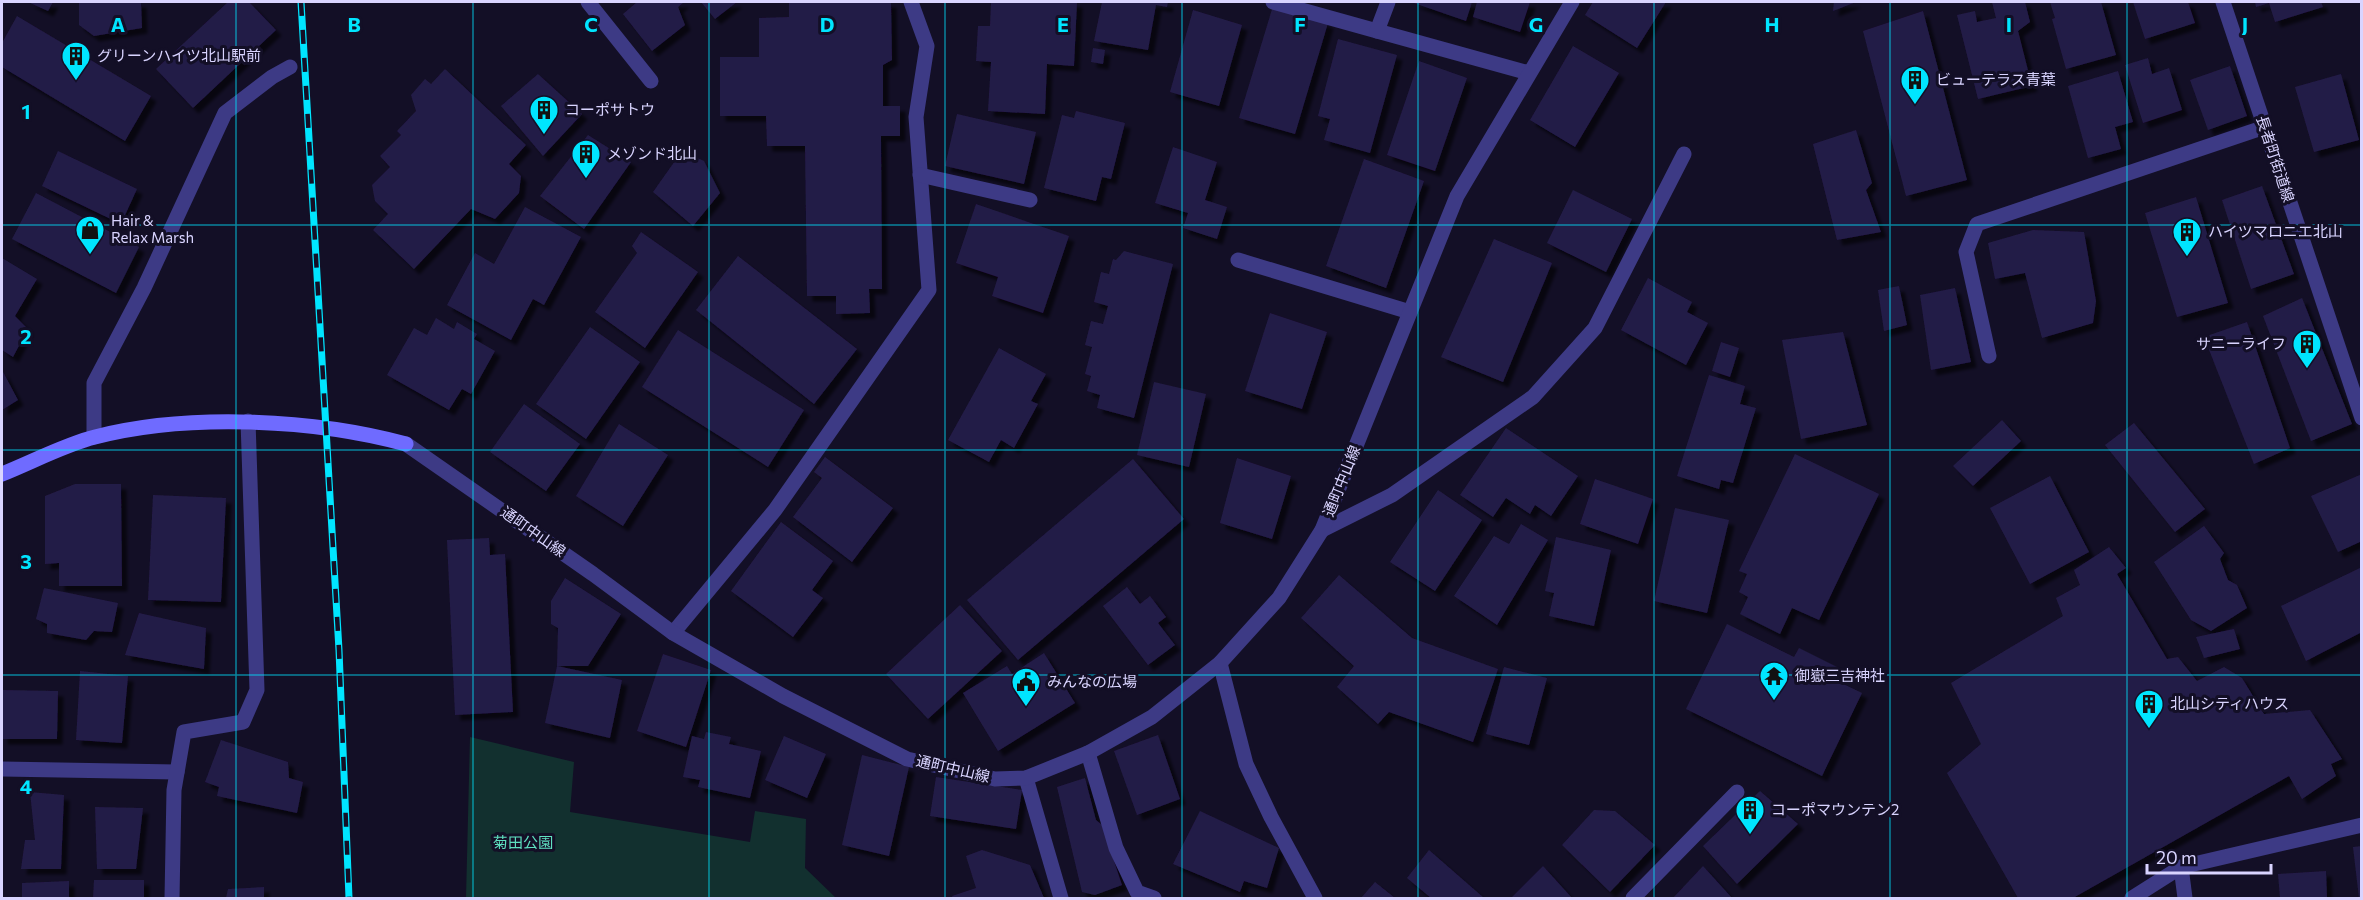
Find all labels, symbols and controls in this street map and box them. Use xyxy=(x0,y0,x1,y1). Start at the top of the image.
text: A xyxy=(111,12,125,36)
text: B xyxy=(347,12,361,36)
text: C xyxy=(584,12,598,36)
text: D xyxy=(820,12,834,36)
text: E xyxy=(1057,12,1069,36)
text: F xyxy=(1294,12,1306,36)
text: G xyxy=(1529,12,1543,36)
text: H xyxy=(1765,12,1780,36)
text: I xyxy=(2006,12,2012,36)
text: J xyxy=(2242,12,2248,36)
building icon: グリーンハイツ北山駅前 xyxy=(60,40,92,82)
place label: グリーンハイツ北山駅前 xyxy=(97,46,261,64)
building icon: ビューテラス青葉 xyxy=(1899,64,1931,106)
place label: ビューテラス青葉 xyxy=(1936,70,2056,88)
building icon: コーポサトウ xyxy=(528,94,560,136)
text: 1 xyxy=(21,99,31,123)
place label: コーポサトウ xyxy=(565,100,655,118)
street label: 長者町街道線 xyxy=(2253,113,2298,204)
building icon: メゾンド北山 xyxy=(570,138,602,180)
place label: メゾンド北山 xyxy=(607,144,697,162)
place label: Hair & Relax Marsh xyxy=(111,211,194,246)
shop icon: Hair & Relax Marsh xyxy=(74,214,106,256)
building icon: ハイツマロニエ北山 xyxy=(2171,216,2203,258)
place label: ハイツマロニエ北山 xyxy=(2208,222,2343,240)
text: 2 xyxy=(20,324,32,348)
building icon: サニーライフ xyxy=(2291,328,2323,370)
place label: サニーライフ xyxy=(2196,334,2286,352)
street label: 通町中山線 xyxy=(1319,442,1363,519)
street label: 通町中山線 xyxy=(498,502,569,560)
text: 3 xyxy=(20,549,32,573)
temple icon: 御嶽三吉神社 xyxy=(1758,660,1790,702)
public building icon: みんなの広場 xyxy=(1010,666,1042,708)
place label: 御嶽三吉神社 xyxy=(1795,666,1885,684)
place label: みんなの広場 xyxy=(1047,672,1137,690)
building icon: 北山シティハウス xyxy=(2133,688,2165,730)
place label: 北山シティハウス xyxy=(2170,694,2289,712)
street label: 通町中山線 xyxy=(915,751,992,785)
text: 4 xyxy=(20,774,32,798)
building icon: コーポマウンテン2 xyxy=(1734,794,1766,836)
place label: コーポマウンテン2 xyxy=(1771,800,1899,818)
park label: 菊田公園 xyxy=(493,833,553,851)
scale bar xyxy=(2147,837,2272,875)
text: 20 m xyxy=(2156,846,2197,868)

